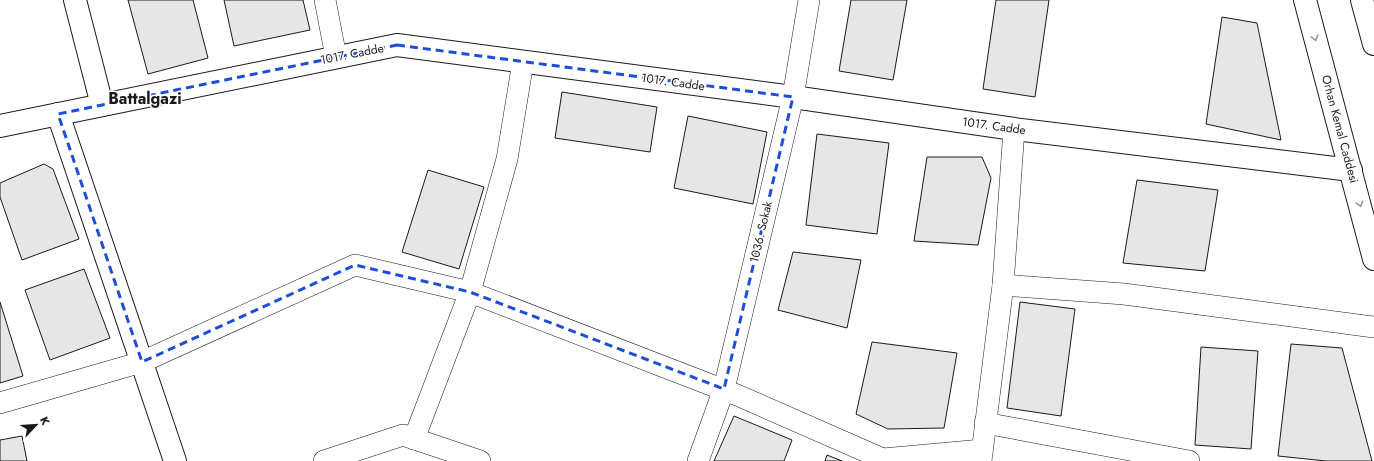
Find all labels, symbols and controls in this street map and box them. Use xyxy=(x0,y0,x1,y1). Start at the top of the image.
one-way arrow xyxy=(1310,34,1319,41)
street label: 1017. Cadde xyxy=(319,39,385,69)
street label: 1017. Cadde xyxy=(640,69,706,95)
street label: Orhan Kemal Caddesi xyxy=(1317,73,1363,185)
district label: Battalgazi xyxy=(108,87,182,110)
street label: 1017. Cadde xyxy=(961,113,1027,139)
street label: 1036. Sokak xyxy=(745,199,777,265)
one-way arrow xyxy=(1355,201,1363,207)
north arrow xyxy=(16,405,56,445)
text: K xyxy=(36,414,54,428)

